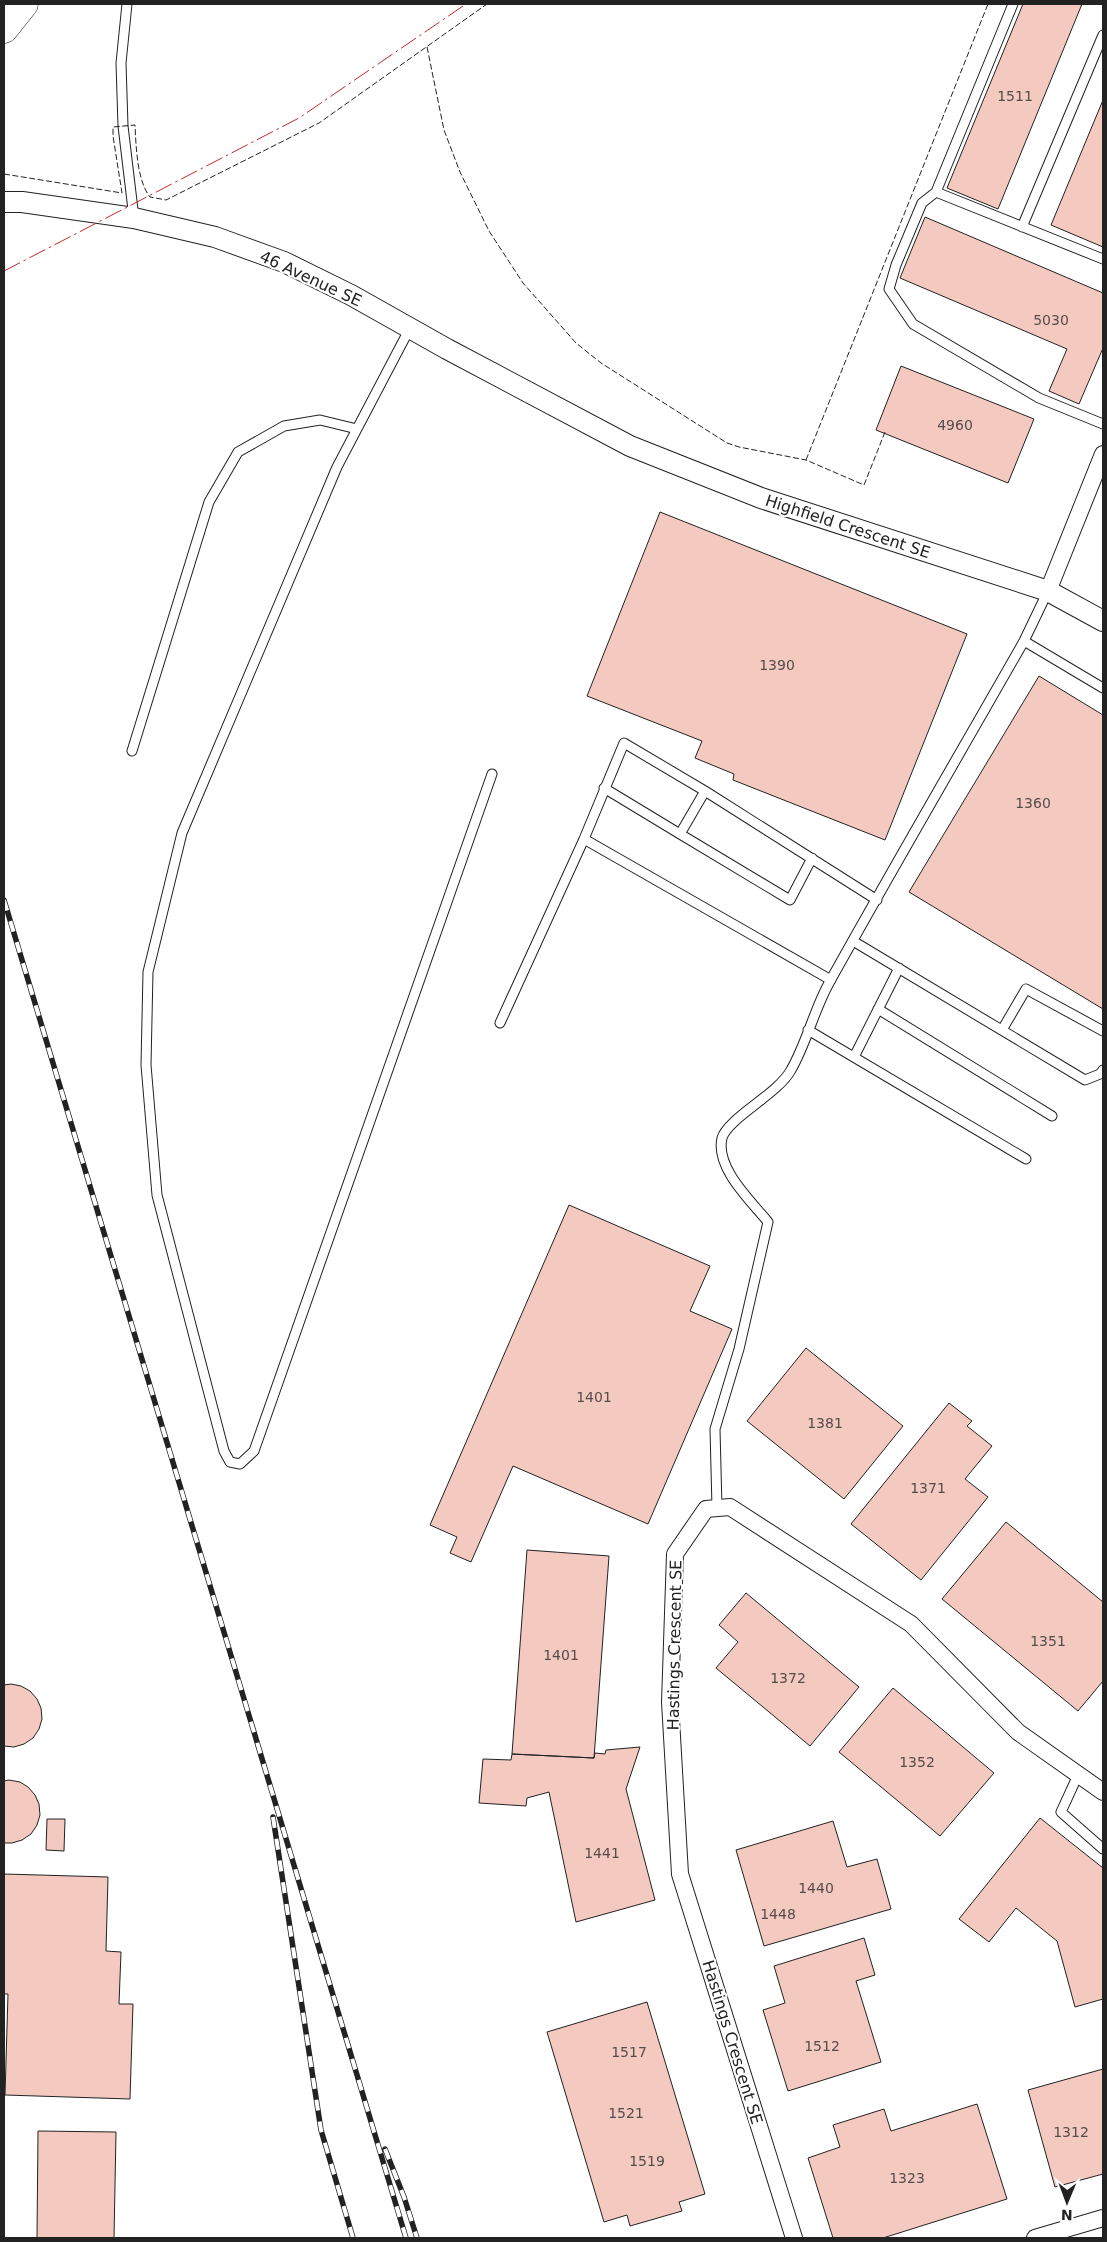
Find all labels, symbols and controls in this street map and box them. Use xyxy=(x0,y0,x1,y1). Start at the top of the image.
house number: 1511 xyxy=(997,88,1033,104)
street label: 46 Avenue SE xyxy=(257,247,365,310)
house number: 5030 xyxy=(1033,312,1069,328)
house number: 4960 xyxy=(937,417,973,433)
street label: Highfield Crescent SE xyxy=(763,491,933,562)
house number: 1390 xyxy=(759,657,795,673)
house number: 1360 xyxy=(1015,795,1051,811)
house number: 1401 xyxy=(576,1389,612,1405)
house number: 1381 xyxy=(807,1415,843,1431)
house number: 1371 xyxy=(910,1480,946,1496)
street label: Hastings Crescent SE xyxy=(664,1560,685,1730)
house number: 1351 xyxy=(1030,1633,1066,1649)
house number: 1401 xyxy=(543,1647,579,1663)
house number: 1372 xyxy=(770,1670,806,1686)
house number: 1352 xyxy=(899,1754,935,1770)
house number: 1441 xyxy=(584,1845,620,1861)
house number: 1440 xyxy=(798,1880,834,1896)
house number: 1448 xyxy=(760,1906,796,1922)
street label: Hastings Crescent SE xyxy=(698,1958,767,2126)
house number: 1512 xyxy=(804,2038,840,2054)
house number: 1517 xyxy=(611,2044,647,2060)
house number: 1521 xyxy=(608,2105,644,2121)
house number: 1312 xyxy=(1053,2124,1089,2140)
house number: 1519 xyxy=(629,2153,665,2169)
house number: 1323 xyxy=(889,2170,925,2186)
north arrow xyxy=(1042,2177,1092,2227)
text: N xyxy=(1061,2207,1073,2223)

